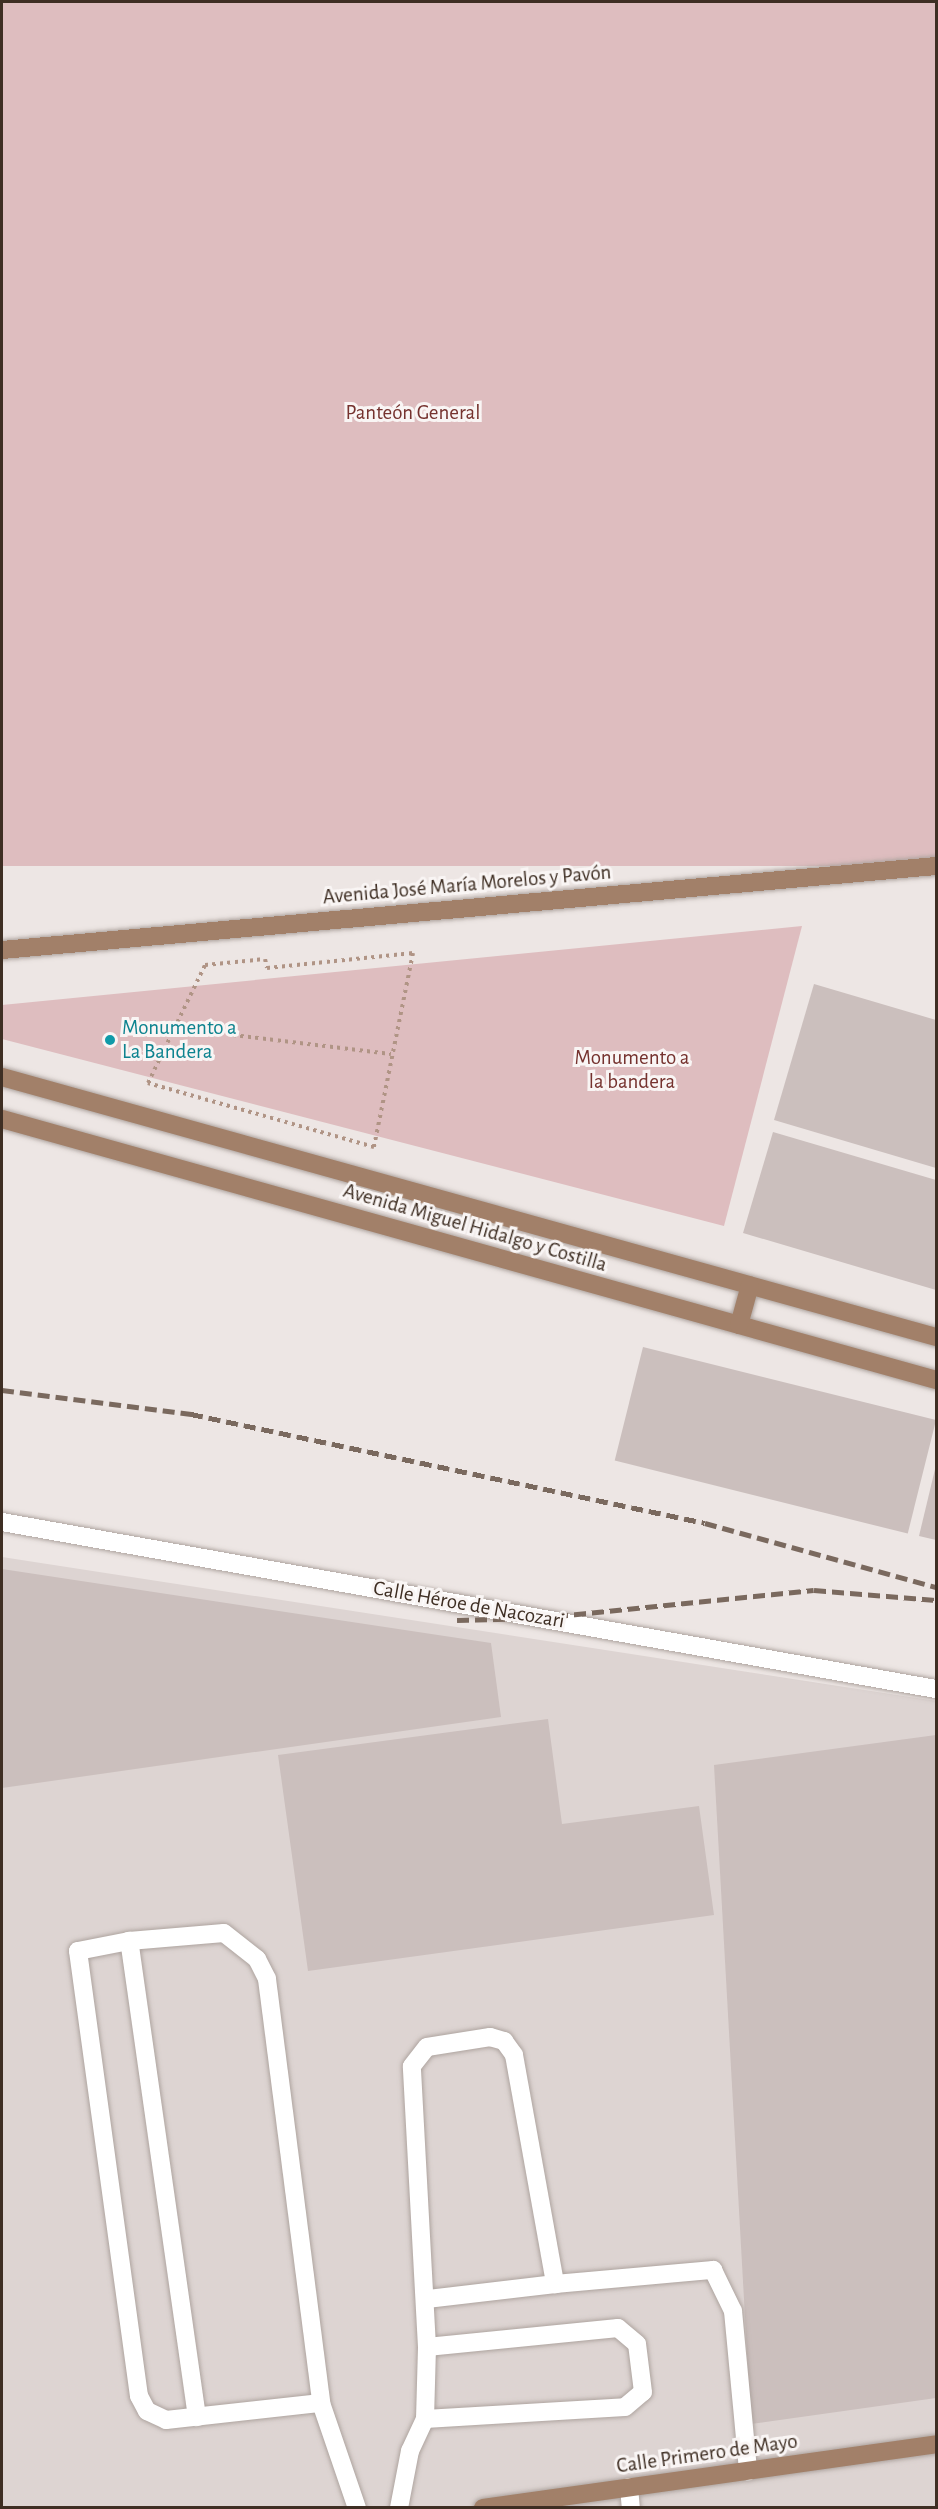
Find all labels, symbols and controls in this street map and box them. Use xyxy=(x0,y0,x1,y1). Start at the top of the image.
park label: Panteón General xyxy=(345,400,481,426)
street label: Avenida José María Morelos y Pavón xyxy=(322,860,612,910)
place label: Monumento a La Bandera xyxy=(122,1015,237,1065)
marker: Monumento a La Bandera xyxy=(103,1033,117,1047)
park label: Monumento a la bandera xyxy=(575,1045,689,1095)
street label: Avenida Miguel Hidalgo y Costilla xyxy=(340,1178,610,1278)
street label: Calle Héroe de Nacozari xyxy=(371,1576,567,1634)
street label: Calle Primero de Mayo xyxy=(615,2429,799,2479)

